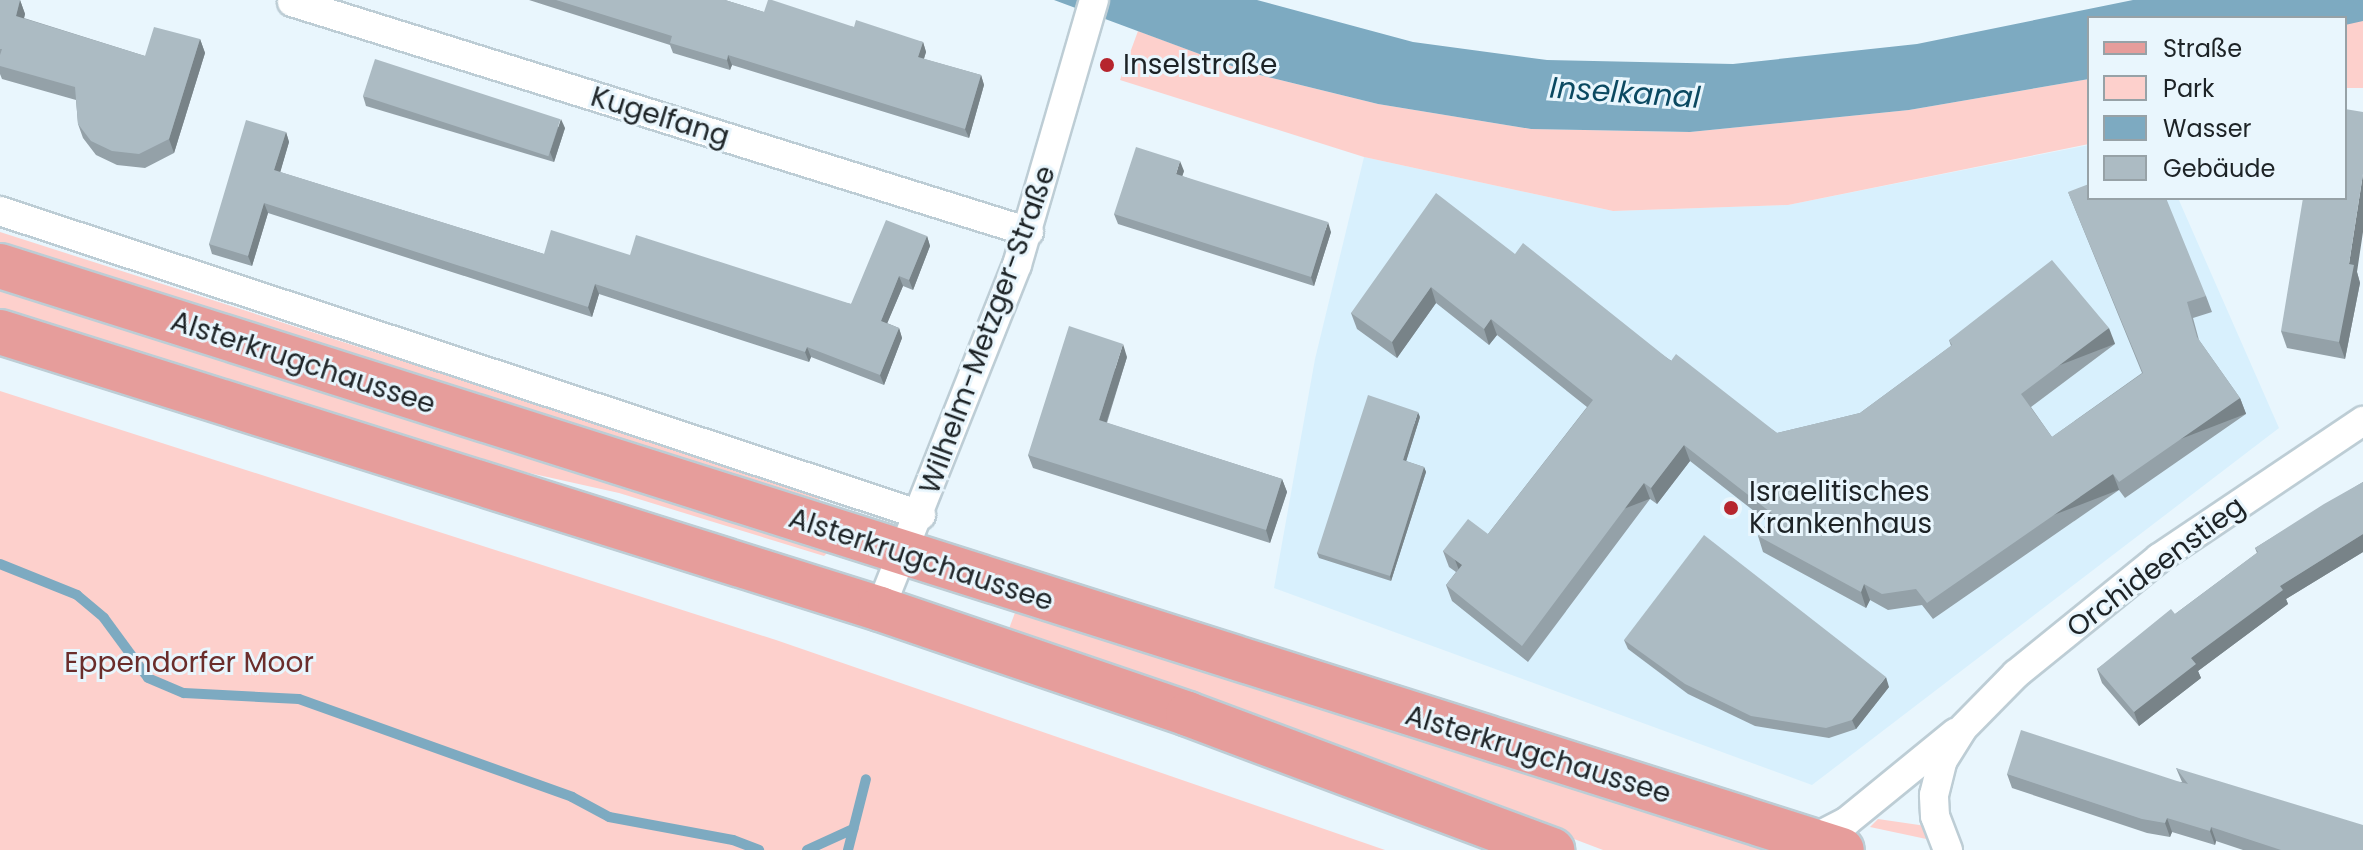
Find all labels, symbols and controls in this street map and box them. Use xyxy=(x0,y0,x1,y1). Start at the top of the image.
legend xyxy=(2087,16,2347,200)
text: Straße xyxy=(2163,32,2242,65)
place label: Inselstraße xyxy=(1123,48,1277,82)
marker: Inselstraße xyxy=(1098,56,1116,74)
water label: Inselkanal xyxy=(1549,70,1701,116)
text: Park xyxy=(2163,72,2214,105)
street label: Kugelfang xyxy=(587,80,733,154)
text: Wasser xyxy=(2163,112,2252,145)
text: Gebäude xyxy=(2163,152,2275,185)
street label: Wilhelm-Metzger-Straße xyxy=(913,161,1063,499)
street label: Alsterkrugchaussee xyxy=(167,304,439,422)
place label: Israelitisches Krankenhaus xyxy=(1749,475,1932,541)
street label: Orchideenstieg xyxy=(2061,489,2251,645)
marker: Israelitisches Krankenhaus xyxy=(1720,497,1742,519)
street label: Alsterkrugchaussee xyxy=(785,501,1057,619)
park label: Eppendorfer Moor xyxy=(64,646,314,680)
street label: Alsterkrugchaussee xyxy=(1401,699,1675,811)

